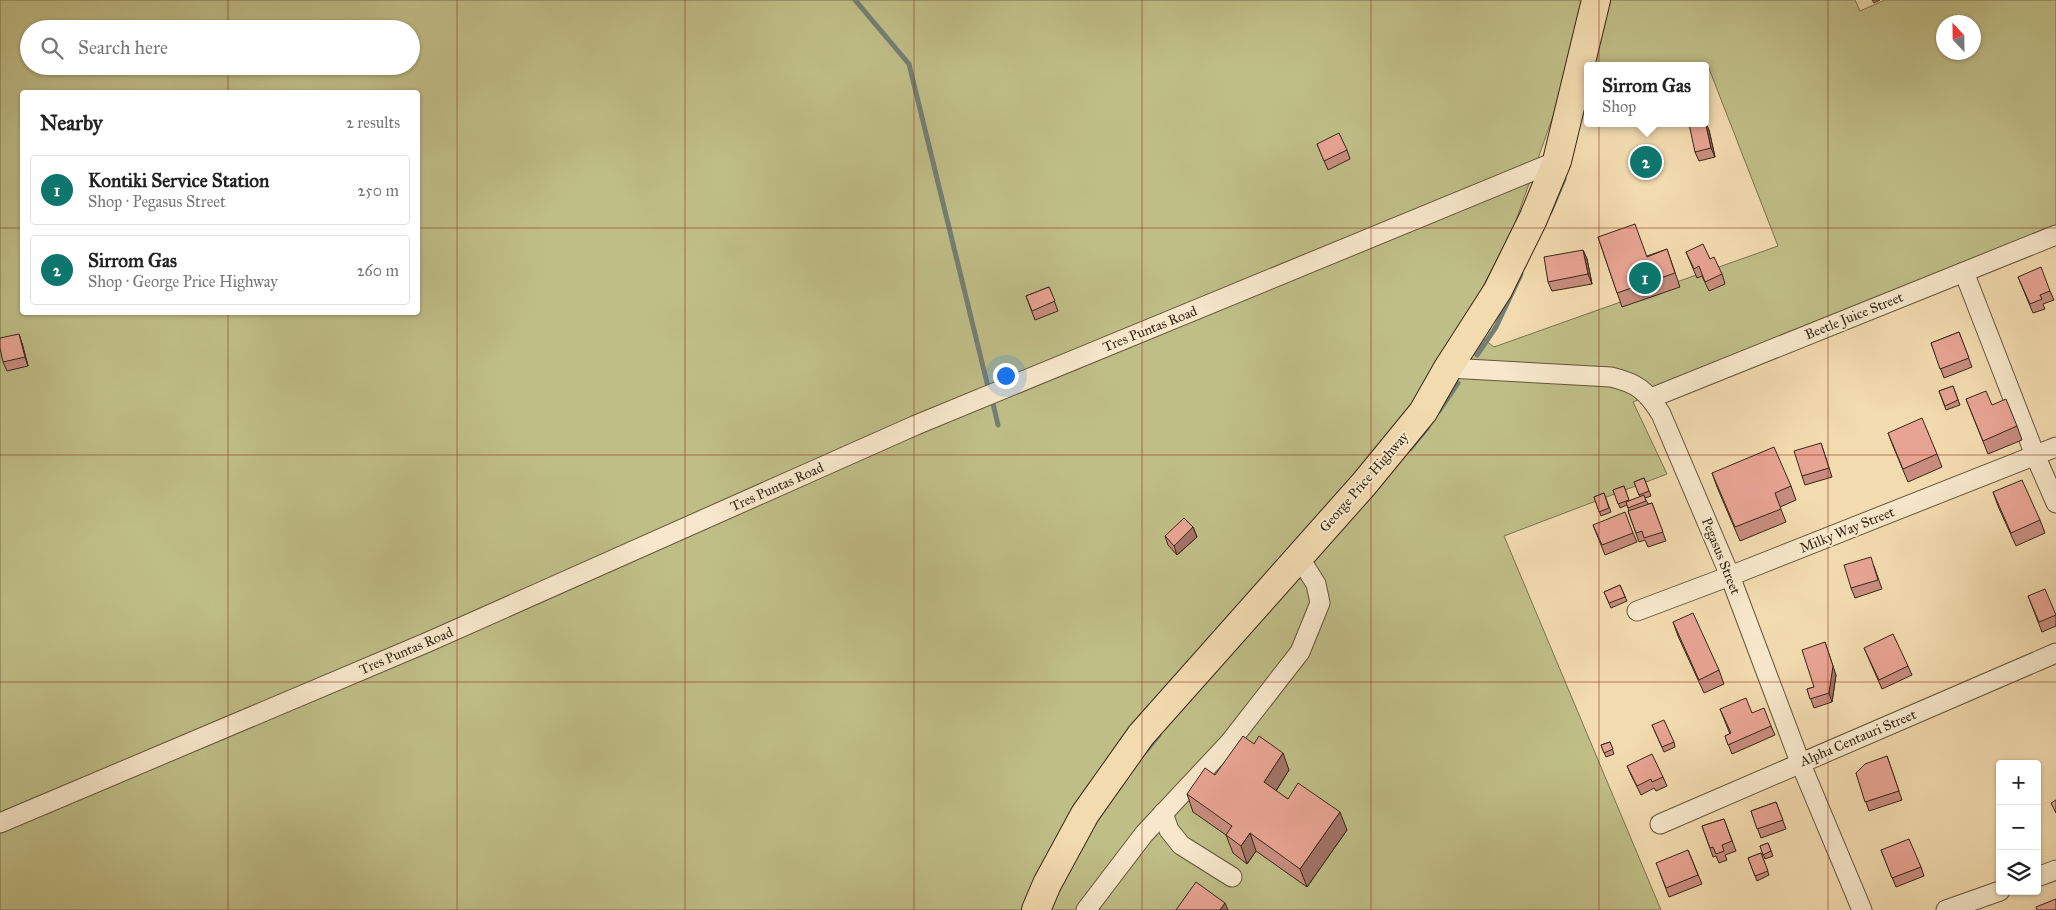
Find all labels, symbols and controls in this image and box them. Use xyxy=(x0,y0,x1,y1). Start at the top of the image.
north arrow xyxy=(1936,15,1981,60)
search box xyxy=(20,20,420,75)
icon: search xyxy=(38,34,66,62)
text: Search here xyxy=(78,36,168,59)
popup xyxy=(1584,62,1709,127)
text: Sirrom Gas xyxy=(1602,74,1691,97)
text: Shop xyxy=(1602,97,1636,116)
text: Nearby xyxy=(40,110,103,136)
text: 2 results xyxy=(346,113,400,132)
pin: 2 xyxy=(1630,143,1662,181)
text: Kontiki Service Station xyxy=(88,169,269,192)
text: 1 xyxy=(54,181,60,200)
text: 250 m xyxy=(358,181,399,200)
text: Shop · Pegasus Street xyxy=(88,192,226,211)
text: Sirrom Gas xyxy=(88,249,177,272)
pin: 1 xyxy=(1629,259,1661,297)
text: 2 xyxy=(53,261,61,280)
text: 260 m xyxy=(357,261,399,280)
text: Shop · George Price Highway xyxy=(88,272,278,291)
street label: Beetle Juice Street xyxy=(1802,289,1906,344)
street label: Tres Puntas Road xyxy=(1100,302,1200,356)
your location xyxy=(993,363,1019,389)
street label: George Price Highway xyxy=(1316,428,1412,536)
street label: Tres Puntas Road xyxy=(728,459,826,515)
street label: Milky Way Street xyxy=(1797,503,1897,557)
street label: Pegasus Street xyxy=(1698,515,1744,597)
street label: Tres Puntas Road xyxy=(357,624,455,678)
street label: Alpha Centauri Street xyxy=(1796,706,1919,771)
map controls xyxy=(1996,760,2041,895)
button: + xyxy=(1996,760,2041,805)
button: − xyxy=(1996,805,2041,850)
button: layers xyxy=(1996,850,2041,895)

